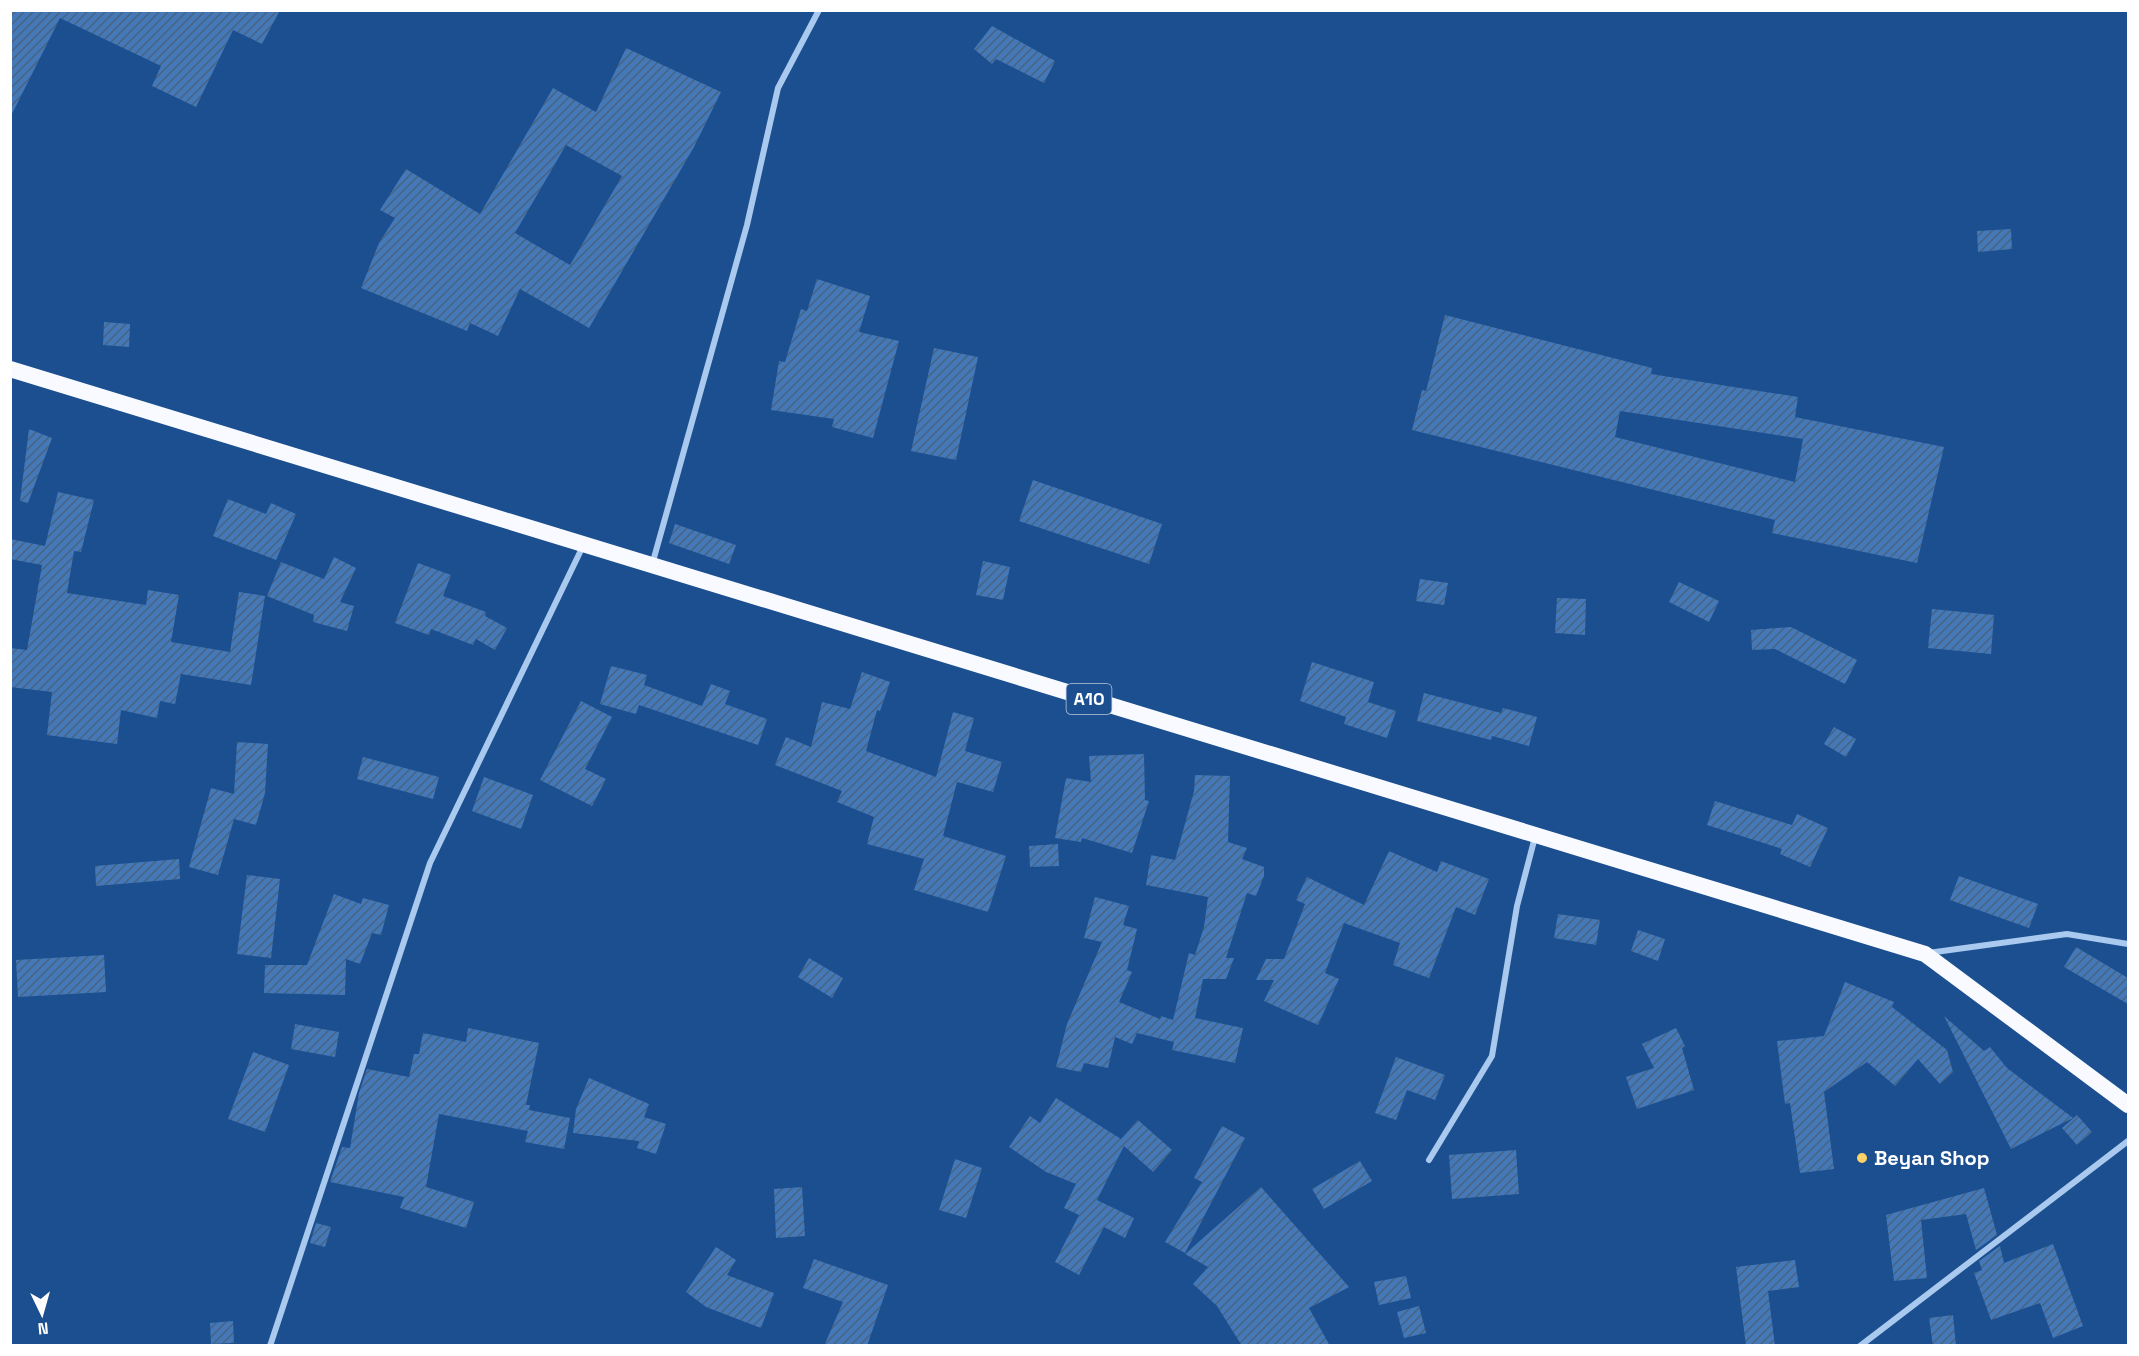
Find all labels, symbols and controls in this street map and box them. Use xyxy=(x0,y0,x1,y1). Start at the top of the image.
road number: A10 xyxy=(1066,684,1112,714)
place label: Beyan Shop xyxy=(1874,1145,1990,1171)
marker: Beyan Shop xyxy=(1855,1151,1869,1165)
north arrow xyxy=(12,1284,72,1344)
text: N xyxy=(37,1318,50,1339)

